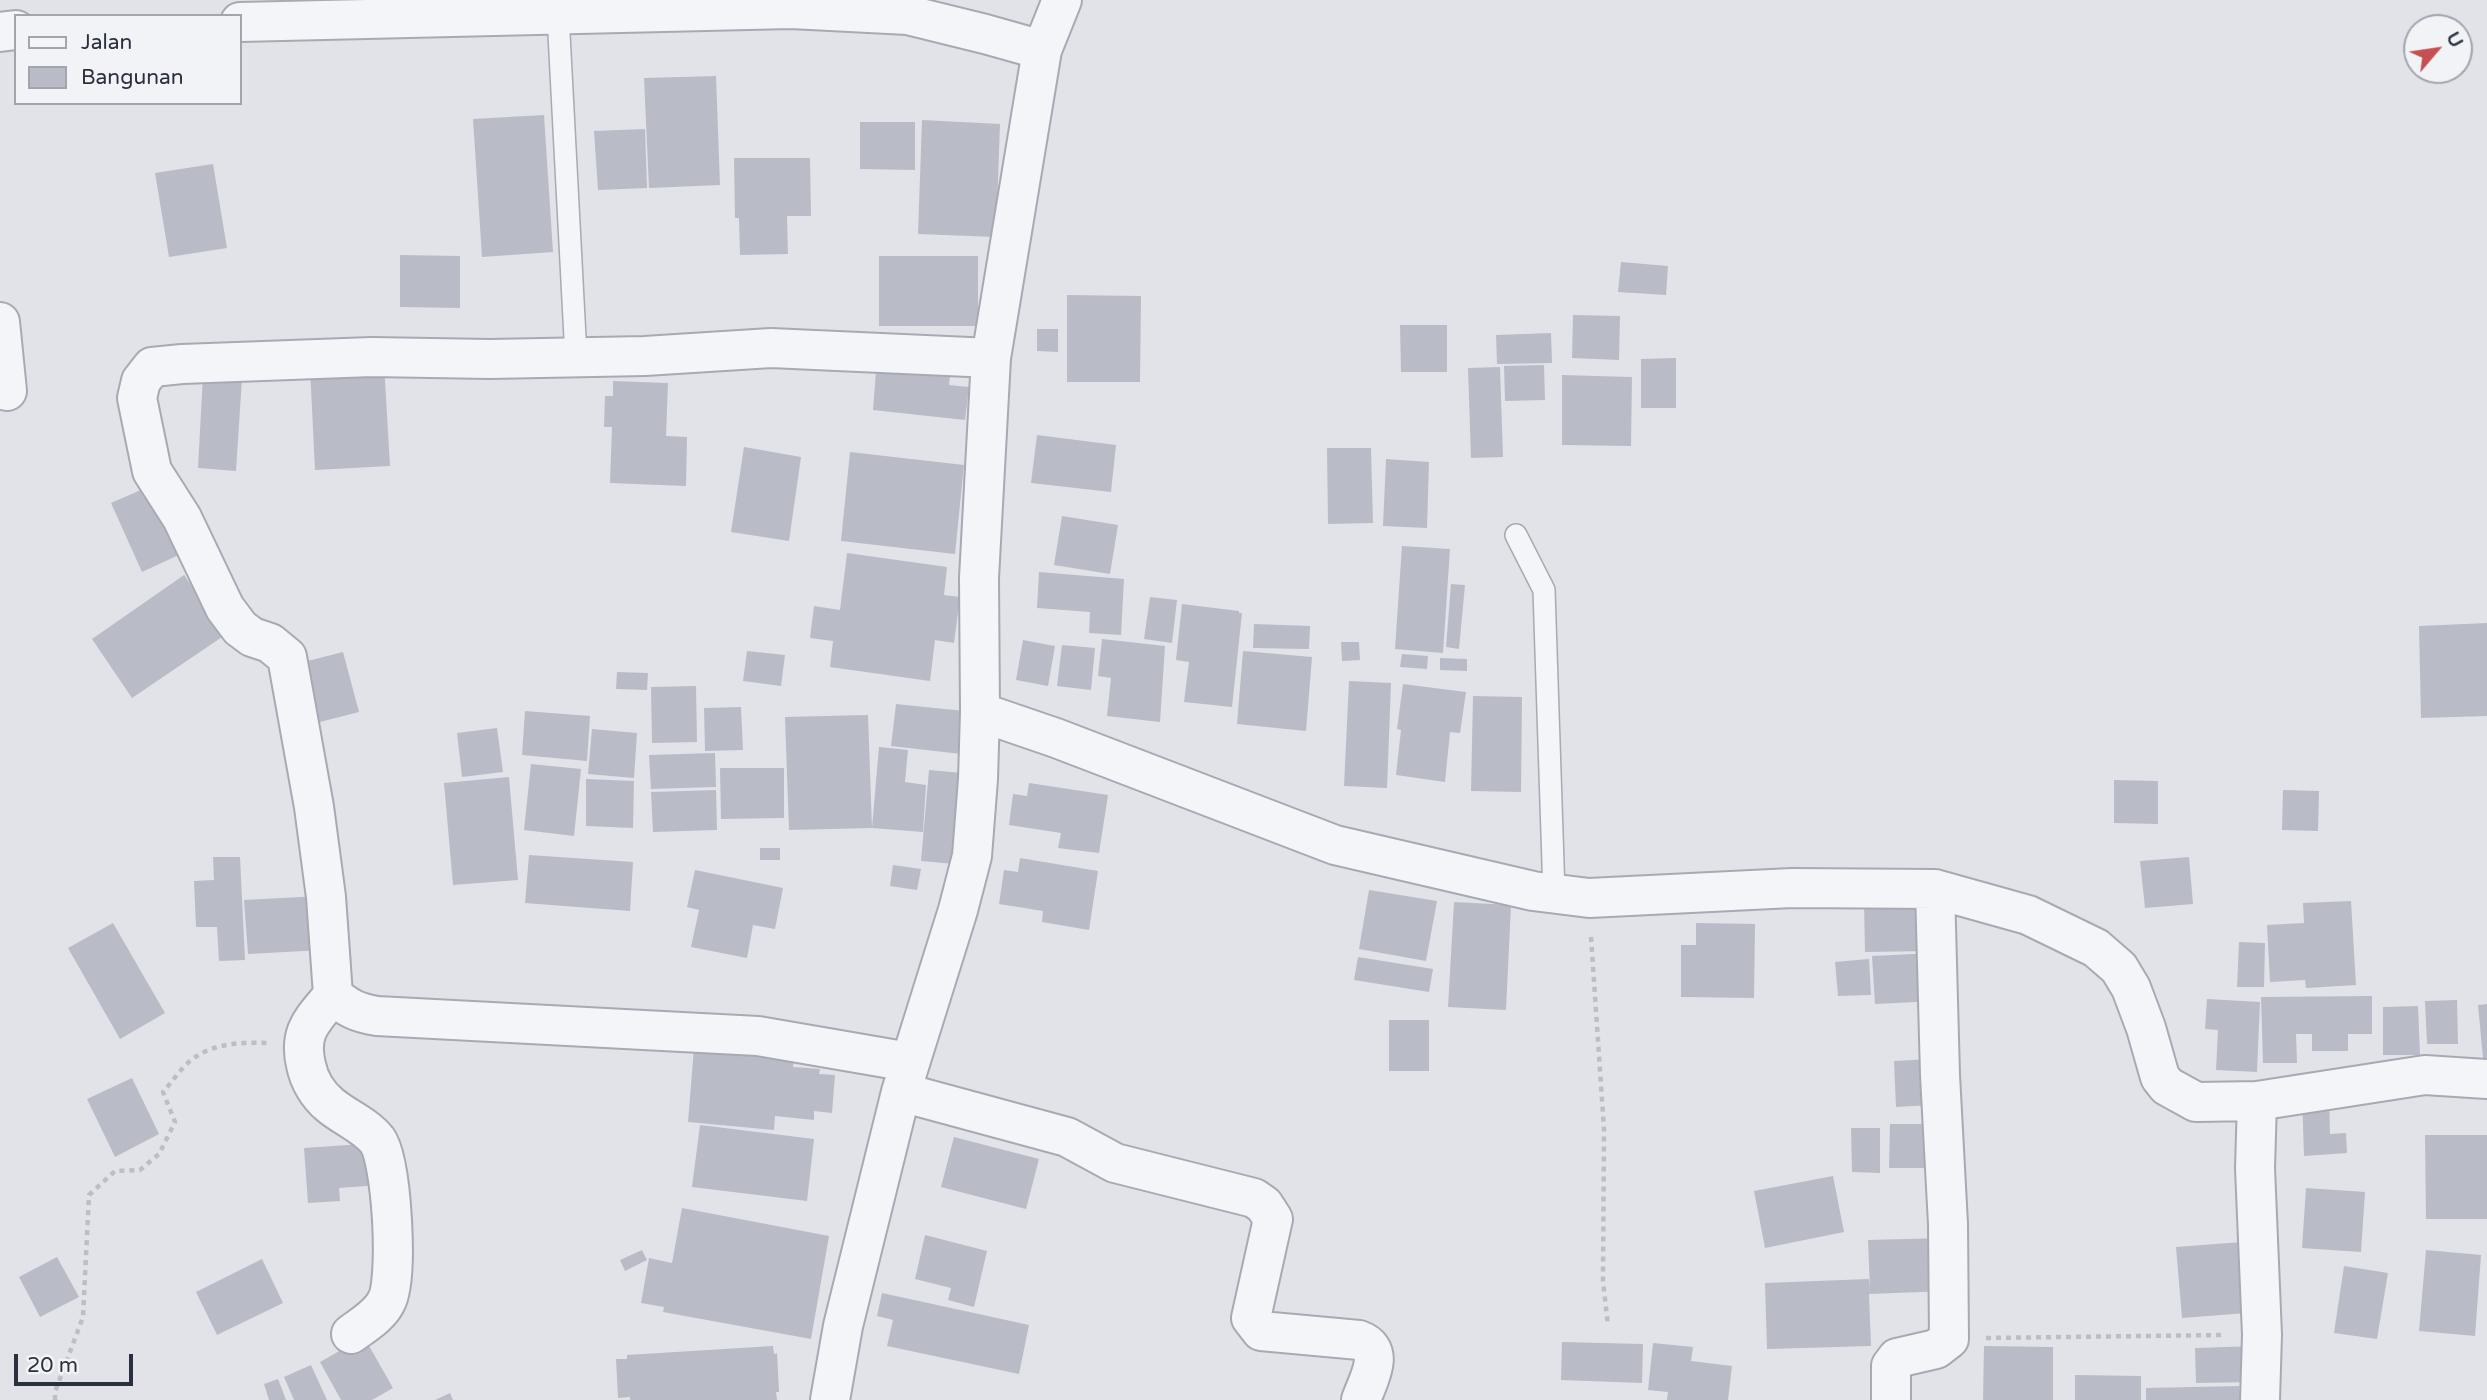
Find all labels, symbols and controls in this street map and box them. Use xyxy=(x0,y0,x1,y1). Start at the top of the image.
legend xyxy=(14,14,242,105)
north arrow xyxy=(2403,14,2473,84)
text: U xyxy=(2442,28,2468,51)
text: Jalan xyxy=(81,30,132,55)
text: Bangunan xyxy=(81,65,184,90)
scale bar xyxy=(18,1340,136,1384)
text: 20 m xyxy=(27,1353,78,1378)

